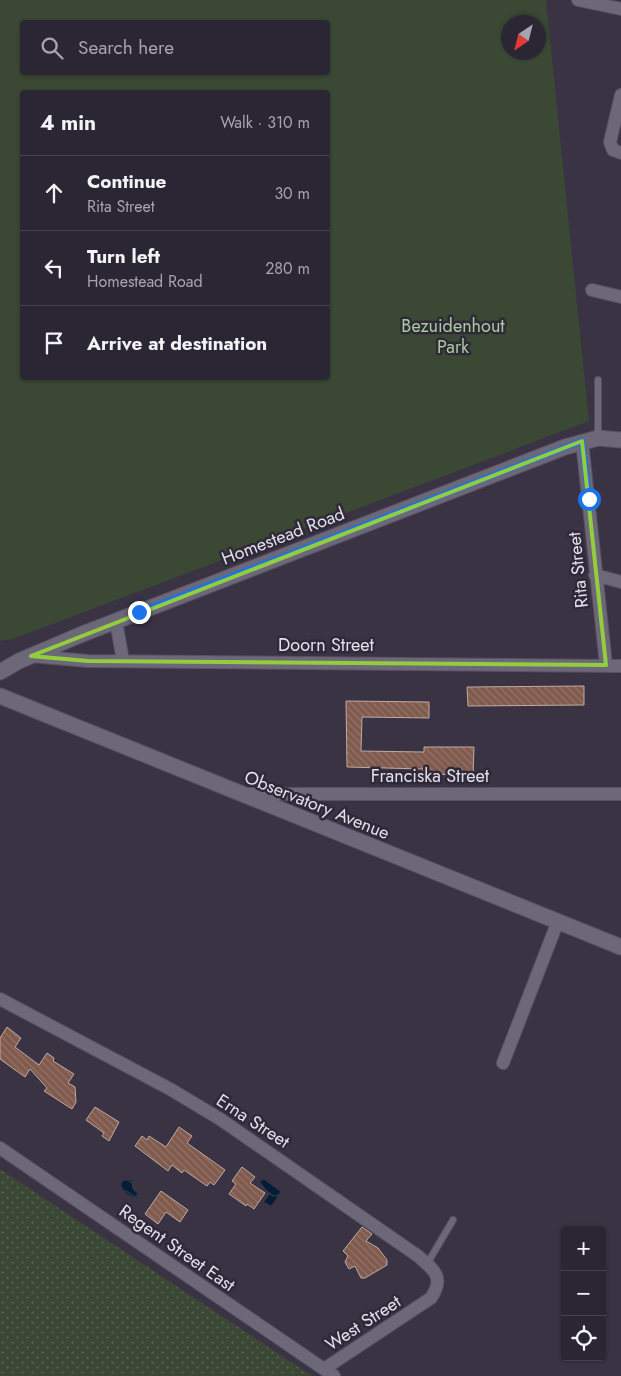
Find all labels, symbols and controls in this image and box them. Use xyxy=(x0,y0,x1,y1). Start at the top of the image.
north arrow xyxy=(501,15,546,60)
search box xyxy=(20,20,330,75)
icon: search xyxy=(38,34,66,62)
text: Search here xyxy=(78,34,174,61)
text: 4 min xyxy=(40,108,96,138)
text: Walk · 310 m xyxy=(220,111,310,134)
text: Continue xyxy=(87,168,166,195)
icon: ahead xyxy=(40,179,68,207)
text: 30 m xyxy=(274,182,310,205)
text: Rita Street xyxy=(87,195,155,218)
text: Turn left xyxy=(87,243,160,270)
icon: left xyxy=(40,254,68,282)
text: 280 m xyxy=(265,257,310,280)
text: Homestead Road xyxy=(87,270,203,293)
park label: Bezuidenhout Park xyxy=(401,313,505,360)
icon: arrive xyxy=(40,329,68,357)
text: Arrive at destination xyxy=(87,330,267,357)
route start xyxy=(578,488,601,511)
street label: Homestead Road xyxy=(218,501,348,571)
street label: Rita Street xyxy=(561,530,595,609)
route end xyxy=(128,601,151,624)
street label: Doorn Street xyxy=(278,632,375,658)
street label: Franciska Street xyxy=(371,763,490,789)
street label: Observatory Avenue xyxy=(240,764,394,846)
street label: Erna Street xyxy=(211,1088,295,1155)
street label: Regent Street East xyxy=(114,1198,241,1298)
map controls xyxy=(561,1226,606,1361)
button: + xyxy=(561,1226,606,1271)
button: − xyxy=(561,1271,606,1316)
street label: West Street xyxy=(320,1288,407,1357)
button: locate xyxy=(561,1316,606,1361)

